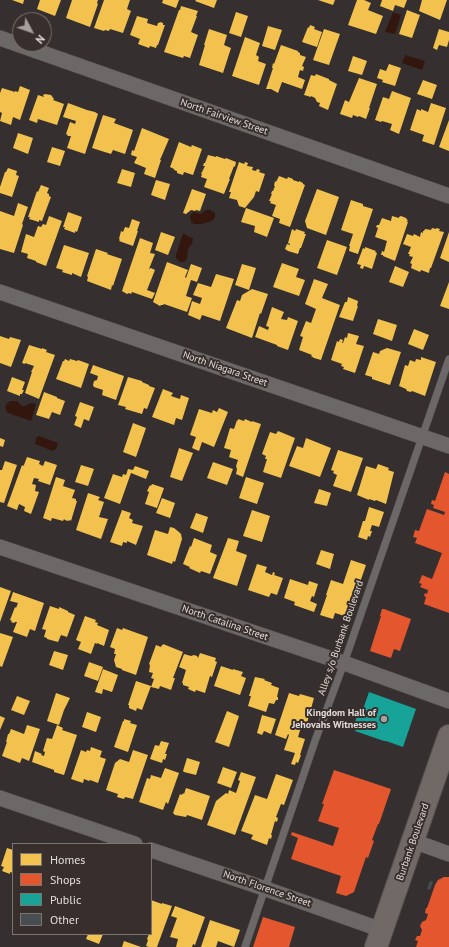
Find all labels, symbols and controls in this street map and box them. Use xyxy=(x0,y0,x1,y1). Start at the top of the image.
north arrow xyxy=(12,12,52,52)
text: N xyxy=(33,32,48,47)
street label: North Fairview Street xyxy=(179,96,269,138)
street label: North Niagara Street xyxy=(181,349,269,389)
street label: Alley s/o Burbank Boulevard xyxy=(316,579,366,697)
street label: North Catalina Street xyxy=(180,603,270,643)
place label: Kingdom Hall of Jehovahs Witnesses xyxy=(292,707,376,730)
marker: Kingdom Hall of Jehovahs Witnesses xyxy=(379,714,389,724)
street label: Burbank Boulevard xyxy=(394,802,432,882)
legend xyxy=(12,843,152,935)
text: Homes xyxy=(50,852,85,867)
street label: North Florence Street xyxy=(221,868,313,910)
text: Shops xyxy=(50,872,81,887)
text: Public xyxy=(50,892,81,907)
text: Other xyxy=(50,912,79,927)

